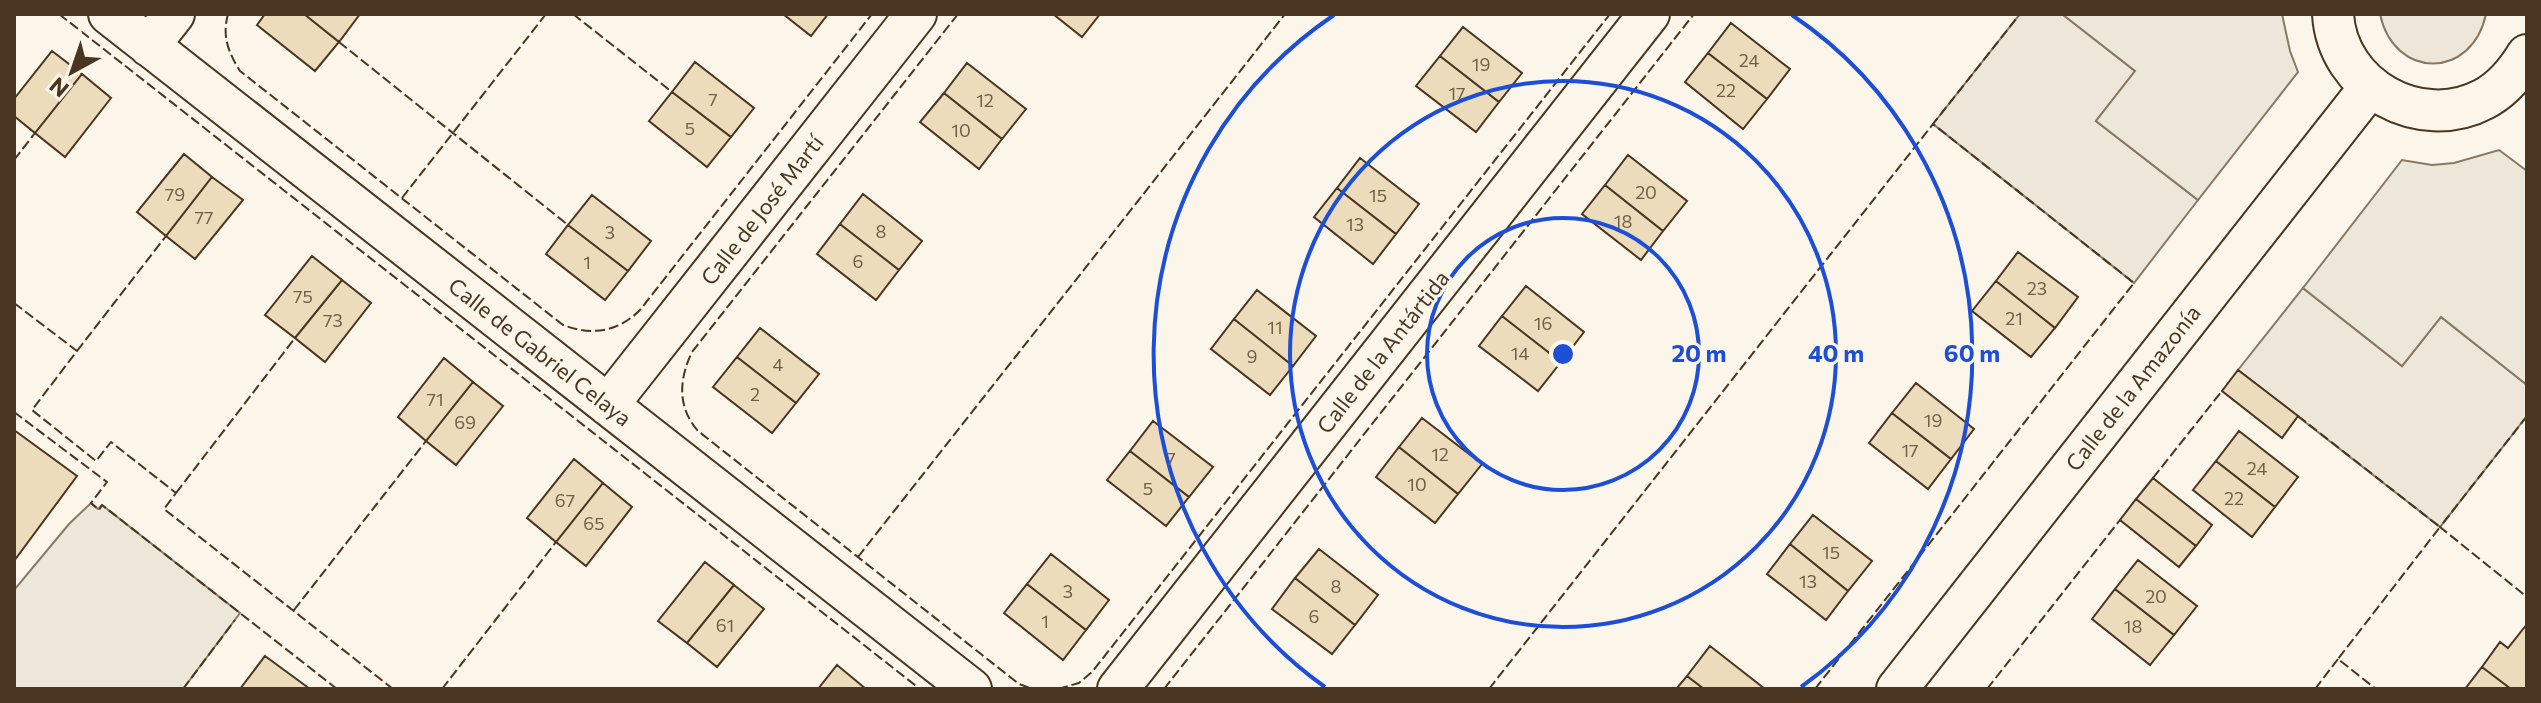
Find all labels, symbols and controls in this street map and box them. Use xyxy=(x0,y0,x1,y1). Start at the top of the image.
north arrow xyxy=(32,32,112,112)
house number: 24 xyxy=(1739,49,1759,71)
house number: 19 xyxy=(1472,53,1490,75)
text: N xyxy=(44,72,74,103)
house number: 22 xyxy=(1716,79,1736,101)
house number: 17 xyxy=(1448,82,1466,104)
house number: 7 xyxy=(708,88,718,110)
house number: 12 xyxy=(976,89,994,111)
house number: 5 xyxy=(685,117,695,139)
house number: 10 xyxy=(951,119,971,141)
street label: Calle de José Martí xyxy=(695,128,829,290)
house number: 20 xyxy=(1635,181,1657,203)
house number: 79 xyxy=(165,183,185,205)
house number: 15 xyxy=(1369,184,1387,206)
house number: 77 xyxy=(194,206,214,228)
house number: 18 xyxy=(1614,210,1632,232)
house number: 13 xyxy=(1346,213,1364,235)
house number: 8 xyxy=(876,220,887,242)
house number: 3 xyxy=(605,221,615,243)
house number: 6 xyxy=(853,250,863,272)
house number: 1 xyxy=(583,251,591,273)
street label: Calle de la Antártida xyxy=(1311,265,1455,439)
street label: Calle de Gabriel Celaya xyxy=(443,272,637,431)
house number: 23 xyxy=(2027,277,2047,299)
house number: 75 xyxy=(293,285,313,307)
street label: Calle de la Amazonía xyxy=(2059,299,2206,476)
house number: 21 xyxy=(2005,307,2023,329)
house number: 73 xyxy=(323,309,343,331)
house number: 16 xyxy=(1534,312,1552,334)
house number: 11 xyxy=(1267,316,1283,338)
text: 20 m xyxy=(1672,338,1726,367)
text: 40 m xyxy=(1808,338,1864,367)
text: 60 m xyxy=(1944,338,2000,367)
centre of rings xyxy=(1549,340,1577,368)
house number: 14 xyxy=(1511,342,1529,364)
house number: 9 xyxy=(1247,345,1257,367)
house number: 4 xyxy=(773,353,784,375)
house number: 2 xyxy=(750,383,760,405)
house number: 71 xyxy=(426,388,444,410)
house number: 19 xyxy=(1924,409,1942,431)
house number: 69 xyxy=(454,411,476,433)
house number: 17 xyxy=(1901,439,1919,461)
house number: 12 xyxy=(1431,443,1449,465)
house number: 7 xyxy=(1166,447,1176,469)
house number: 24 xyxy=(2247,457,2267,479)
house number: 10 xyxy=(1407,473,1427,495)
house number: 5 xyxy=(1143,477,1153,499)
house number: 22 xyxy=(2224,487,2244,509)
house number: 67 xyxy=(555,489,575,511)
house number: 65 xyxy=(583,512,605,534)
house number: 15 xyxy=(1822,541,1840,563)
house number: 13 xyxy=(1799,570,1817,592)
house number: 8 xyxy=(1331,575,1342,597)
house number: 3 xyxy=(1063,580,1073,602)
house number: 20 xyxy=(2145,585,2167,607)
house number: 6 xyxy=(1309,605,1319,627)
house number: 1 xyxy=(1041,610,1049,632)
house number: 61 xyxy=(716,614,734,636)
house number: 18 xyxy=(2124,615,2142,637)

